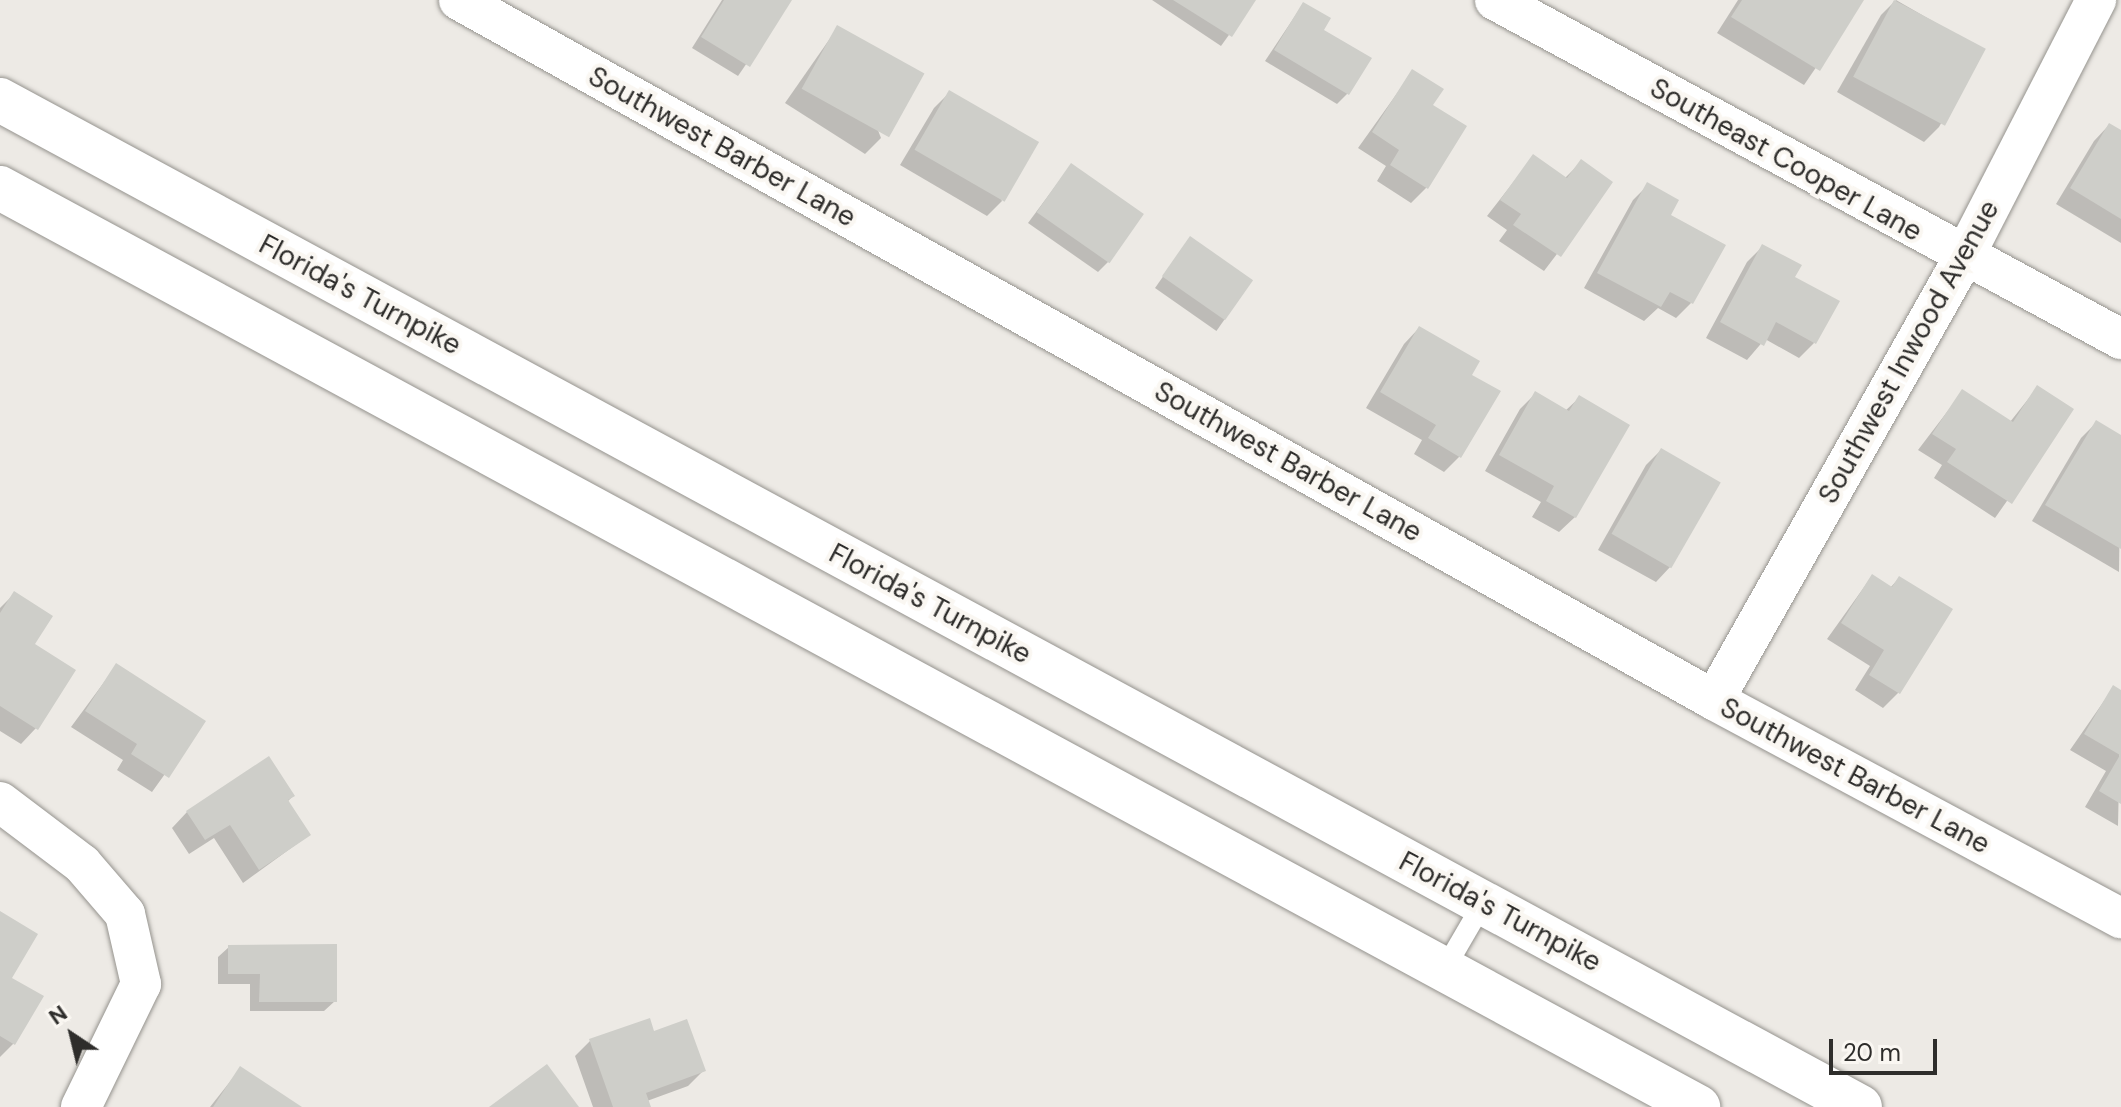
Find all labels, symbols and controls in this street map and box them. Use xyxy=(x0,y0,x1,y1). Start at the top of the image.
street label: Southwest Barber Lane xyxy=(583,60,861,234)
street label: Southeast Cooper Lane xyxy=(1644,71,1928,249)
street label: Southwest Inwood Avenue xyxy=(1812,195,2006,509)
street label: Florida's Turnpike xyxy=(253,228,467,362)
street label: Southwest Barber Lane xyxy=(1149,375,1427,549)
street label: Florida's Turnpike xyxy=(823,537,1037,671)
street label: Southwest Barber Lane xyxy=(1715,691,1995,861)
street label: Florida's Turnpike xyxy=(1393,845,1607,979)
north arrow xyxy=(32,995,112,1075)
text: N xyxy=(43,998,73,1031)
scale bar xyxy=(1833,1023,1941,1073)
text: 20 m xyxy=(1843,1037,1901,1068)

